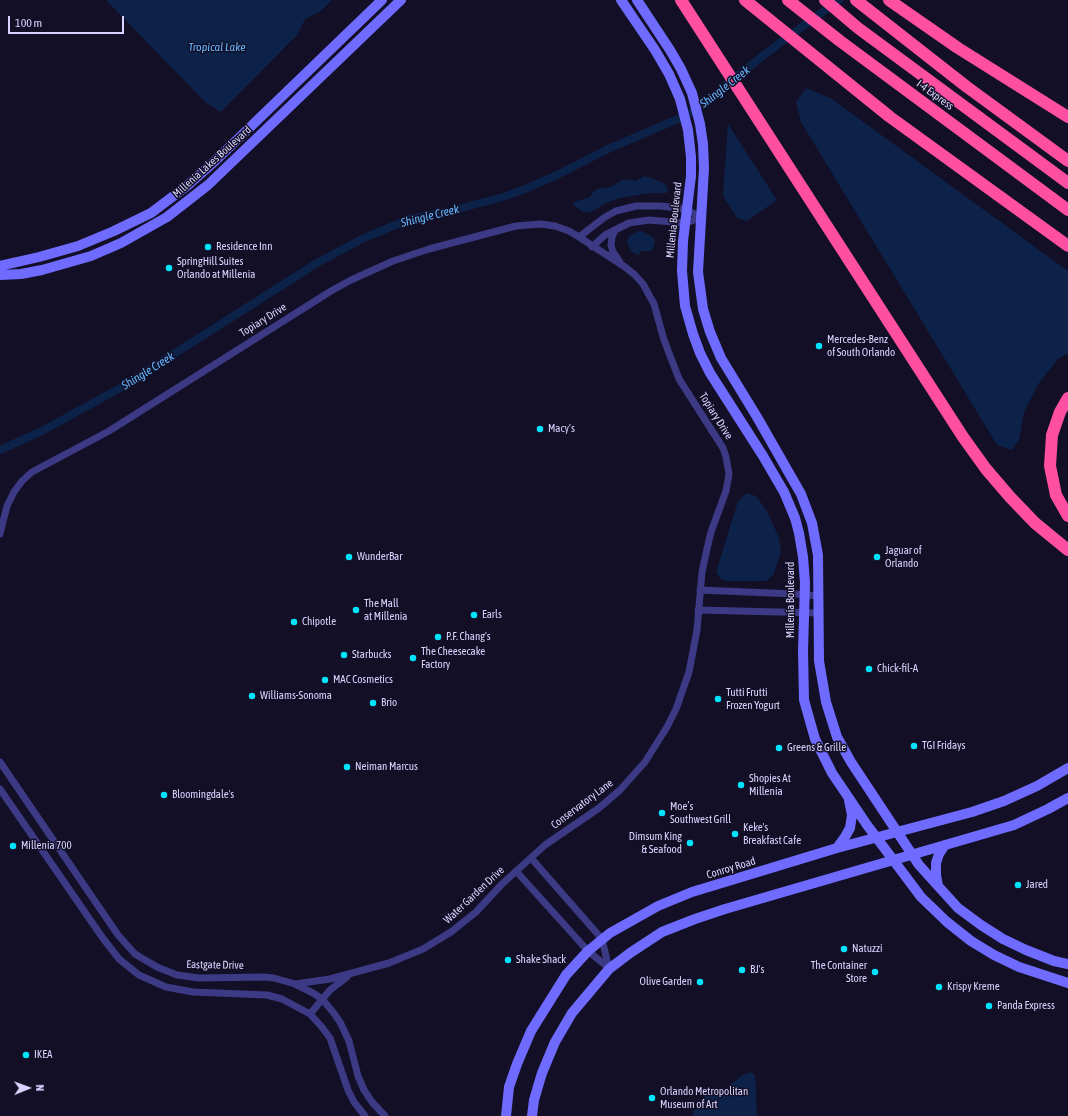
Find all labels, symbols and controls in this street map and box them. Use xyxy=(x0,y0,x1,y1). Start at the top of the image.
scale bar xyxy=(10,8,126,34)
text: 100 m xyxy=(15,16,42,30)
water label: Tropical Lake xyxy=(188,40,246,54)
water label: Shingle Creek xyxy=(697,63,753,111)
street label: I-4 Express xyxy=(914,77,956,113)
street label: Millenia Lakes Boulevard xyxy=(170,123,254,201)
street label: Millenia Boulevard xyxy=(663,181,685,259)
water label: Shingle Creek xyxy=(399,202,461,230)
place label: Residence Inn xyxy=(216,240,272,254)
marker: Residence Inn xyxy=(203,242,213,252)
place label: SpringHill Suites Orlando at Millenia xyxy=(177,255,255,281)
marker: SpringHill Suites Orlando at Millenia xyxy=(164,263,174,273)
street label: Topiary Drive xyxy=(237,300,289,340)
place label: Mercedes-Benz of South Orlando xyxy=(827,333,895,359)
marker: Mercedes-Benz of South Orlando xyxy=(814,341,824,351)
water label: Shingle Creek xyxy=(119,349,177,393)
street label: Topiary Drive xyxy=(696,390,736,442)
place label: Macy's xyxy=(548,422,575,436)
marker: Macy's xyxy=(535,424,545,434)
place label: Jaguar of Orlando xyxy=(885,544,922,570)
place label: WunderBar xyxy=(357,550,402,564)
marker: WunderBar xyxy=(344,552,354,562)
marker: Jaguar of Orlando xyxy=(872,552,882,562)
street label: Millenia Boulevard xyxy=(784,562,798,638)
place label: The Mall at Millenia xyxy=(364,597,407,623)
marker: The Mall at Millenia xyxy=(351,605,361,615)
place label: Earls xyxy=(482,608,502,622)
marker: Earls xyxy=(469,610,479,620)
place label: Chipotle xyxy=(302,615,336,629)
marker: Chipotle xyxy=(289,617,299,627)
place label: P.F. Chang's xyxy=(446,630,491,644)
marker: P.F. Chang's xyxy=(433,632,443,642)
place label: The Cheesecake Factory xyxy=(421,645,485,671)
place label: Starbucks xyxy=(352,648,391,662)
marker: Starbucks xyxy=(339,650,349,660)
marker: The Cheesecake Factory xyxy=(408,653,418,663)
place label: Chick-fil-A xyxy=(877,662,918,676)
marker: Chick-fil-A xyxy=(864,664,874,674)
place label: MAC Cosmetics xyxy=(333,673,393,687)
marker: MAC Cosmetics xyxy=(320,675,330,685)
place label: Tutti Frutti Frozen Yogurt xyxy=(726,686,780,712)
place label: Williams-Sonoma xyxy=(260,689,332,703)
marker: Williams-Sonoma xyxy=(247,691,257,701)
marker: Tutti Frutti Frozen Yogurt xyxy=(713,694,723,704)
place label: Brio xyxy=(381,696,397,710)
marker: Brio xyxy=(368,698,378,708)
place label: TGI Fridays xyxy=(922,739,965,753)
place label: Greens & Grille xyxy=(787,741,846,755)
marker: TGI Fridays xyxy=(909,741,919,751)
marker: Greens & Grille xyxy=(774,743,784,753)
place label: Neiman Marcus xyxy=(355,760,418,774)
marker: Neiman Marcus xyxy=(342,762,352,772)
place label: Shopies At Millenia xyxy=(749,772,791,798)
street label: Conservatory Lane xyxy=(548,776,616,832)
marker: Shopies At Millenia xyxy=(736,780,746,790)
place label: Bloomingdale's xyxy=(172,788,234,802)
marker: Bloomingdale's xyxy=(159,790,169,800)
place label: Moe’s Southwest Grill xyxy=(670,800,731,826)
marker: Moe’s Southwest Grill xyxy=(657,808,667,818)
place label: Keke's Breakfast Cafe xyxy=(743,821,801,847)
marker: Keke's Breakfast Cafe xyxy=(730,829,740,839)
place label: Dimsum King & Seafood xyxy=(629,830,682,856)
marker: Dimsum King & Seafood xyxy=(685,838,695,848)
place label: Millenia 700 xyxy=(21,839,72,853)
marker: Millenia 700 xyxy=(8,841,18,851)
street label: Conroy Road xyxy=(705,854,757,882)
street label: Water Garden Drive xyxy=(441,864,507,926)
place label: Jared xyxy=(1026,878,1048,892)
marker: Jared xyxy=(1013,880,1023,890)
place label: Natuzzi xyxy=(852,942,883,956)
marker: Natuzzi xyxy=(839,944,849,954)
place label: Shake Shack xyxy=(516,953,566,967)
marker: Shake Shack xyxy=(503,955,513,965)
street label: Eastgate Drive xyxy=(186,958,244,972)
place label: The Container Store xyxy=(811,959,867,985)
place label: BJ's xyxy=(750,963,764,977)
marker: BJ's xyxy=(737,965,747,975)
marker: The Container Store xyxy=(870,967,880,977)
place label: Olive Garden xyxy=(639,975,692,989)
marker: Olive Garden xyxy=(695,977,705,987)
place label: Krispy Kreme xyxy=(947,980,1000,994)
marker: Krispy Kreme xyxy=(934,982,944,992)
place label: Panda Express xyxy=(997,999,1055,1013)
marker: Panda Express xyxy=(984,1001,994,1011)
place label: IKEA xyxy=(34,1048,52,1062)
marker: IKEA xyxy=(21,1050,31,1060)
north arrow xyxy=(8,1068,48,1108)
text: N xyxy=(34,1084,46,1091)
place label: Orlando Metropolitan Museum of Art xyxy=(660,1085,748,1111)
marker: Orlando Metropolitan Museum of Art xyxy=(647,1093,657,1103)

